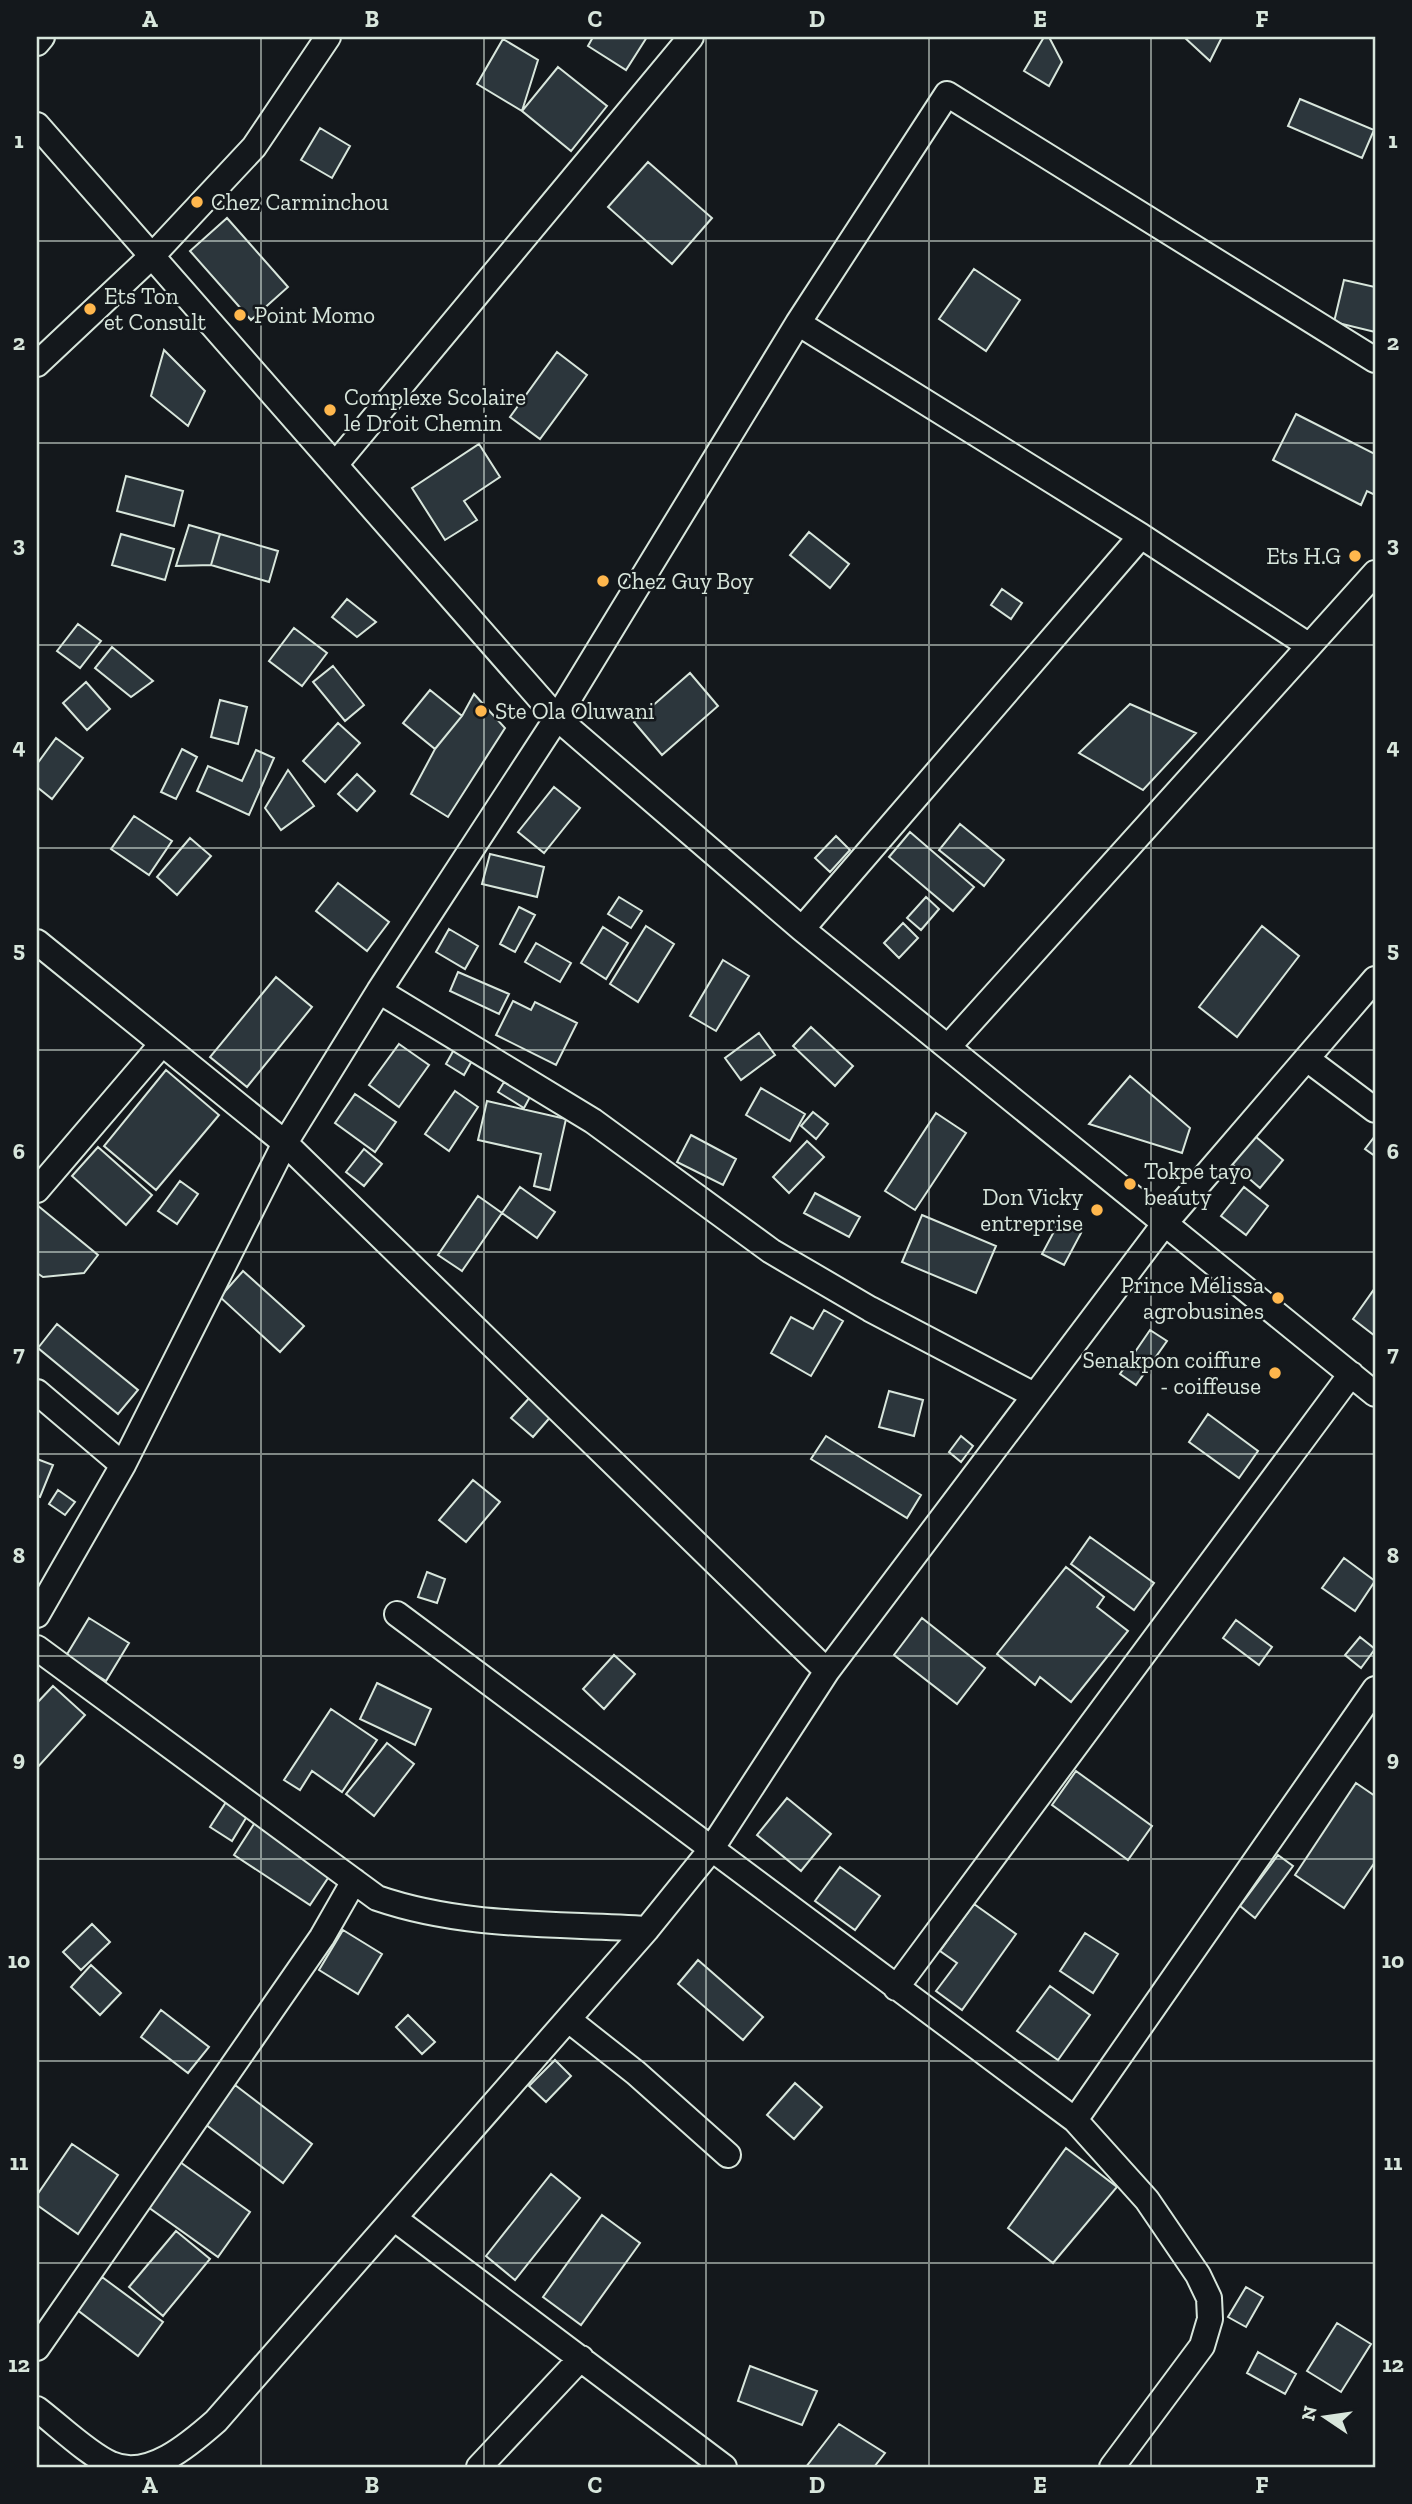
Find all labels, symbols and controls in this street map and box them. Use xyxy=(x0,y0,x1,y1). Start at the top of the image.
text: A xyxy=(142,5,158,33)
text: B xyxy=(365,5,379,33)
text: C xyxy=(588,5,602,33)
text: D xyxy=(809,5,825,33)
text: E xyxy=(1033,5,1047,33)
text: F xyxy=(1255,5,1269,33)
text: 1 xyxy=(14,126,24,154)
text: 1 xyxy=(1388,126,1398,154)
place label: Chez Carminchou xyxy=(211,188,389,216)
marker: Chez Carminchou xyxy=(189,194,205,210)
place label: Ets Ton et Consult xyxy=(104,282,206,336)
marker: Ets Ton et Consult xyxy=(82,301,98,317)
place label: Point Momo xyxy=(254,301,375,329)
marker: Point Momo xyxy=(232,307,248,323)
text: 2 xyxy=(13,328,25,356)
text: 2 xyxy=(1387,328,1399,356)
place label: Complexe Scolaire le Droit Chemin xyxy=(344,383,526,437)
marker: Complexe Scolaire le Droit Chemin xyxy=(322,402,338,418)
text: 3 xyxy=(13,530,25,558)
text: 3 xyxy=(1387,530,1399,558)
place label: Ets H.G xyxy=(1266,542,1341,570)
marker: Ets H.G xyxy=(1347,548,1363,564)
place label: Chez Guy Boy xyxy=(617,567,754,595)
marker: Chez Guy Boy xyxy=(595,573,611,589)
place label: Ste Ola Oluwani xyxy=(495,697,654,725)
marker: Ste Ola Oluwani xyxy=(473,703,489,719)
text: 4 xyxy=(12,732,26,760)
text: 4 xyxy=(1386,732,1400,760)
text: 5 xyxy=(13,935,25,963)
text: 5 xyxy=(1387,935,1399,963)
text: 6 xyxy=(13,1137,25,1165)
text: 6 xyxy=(1387,1137,1399,1165)
place label: Tokpe tayo beauty xyxy=(1143,1157,1252,1211)
marker: Tokpe tayo beauty xyxy=(1122,1176,1138,1192)
place label: Don Vicky entreprise xyxy=(980,1183,1083,1237)
marker: Don Vicky entreprise xyxy=(1089,1202,1105,1218)
place label: Prince Mélissa agrobusines xyxy=(1120,1271,1264,1325)
marker: Prince Mélissa agrobusines xyxy=(1270,1290,1286,1306)
text: 7 xyxy=(13,1339,25,1367)
text: 7 xyxy=(1387,1339,1399,1367)
place label: Senakpon coiffure - coiffeuse xyxy=(1082,1346,1261,1400)
marker: Senakpon coiffure - coiffeuse xyxy=(1267,1365,1283,1381)
text: 8 xyxy=(13,1541,25,1569)
text: 8 xyxy=(1387,1541,1399,1569)
text: 9 xyxy=(13,1744,25,1772)
text: 9 xyxy=(1387,1744,1399,1772)
text: 10 xyxy=(8,1946,30,1974)
text: 10 xyxy=(1382,1946,1404,1974)
text: 11 xyxy=(10,2148,28,2176)
text: 11 xyxy=(1384,2148,1402,2176)
text: 12 xyxy=(8,2350,30,2378)
text: 12 xyxy=(1382,2350,1404,2378)
north arrow xyxy=(1290,2382,1360,2452)
text: N xyxy=(1296,2404,1322,2423)
text: A xyxy=(142,2471,158,2499)
text: B xyxy=(365,2471,379,2499)
text: C xyxy=(588,2471,602,2499)
text: D xyxy=(809,2471,825,2499)
text: E xyxy=(1033,2471,1047,2499)
text: F xyxy=(1255,2471,1269,2499)

